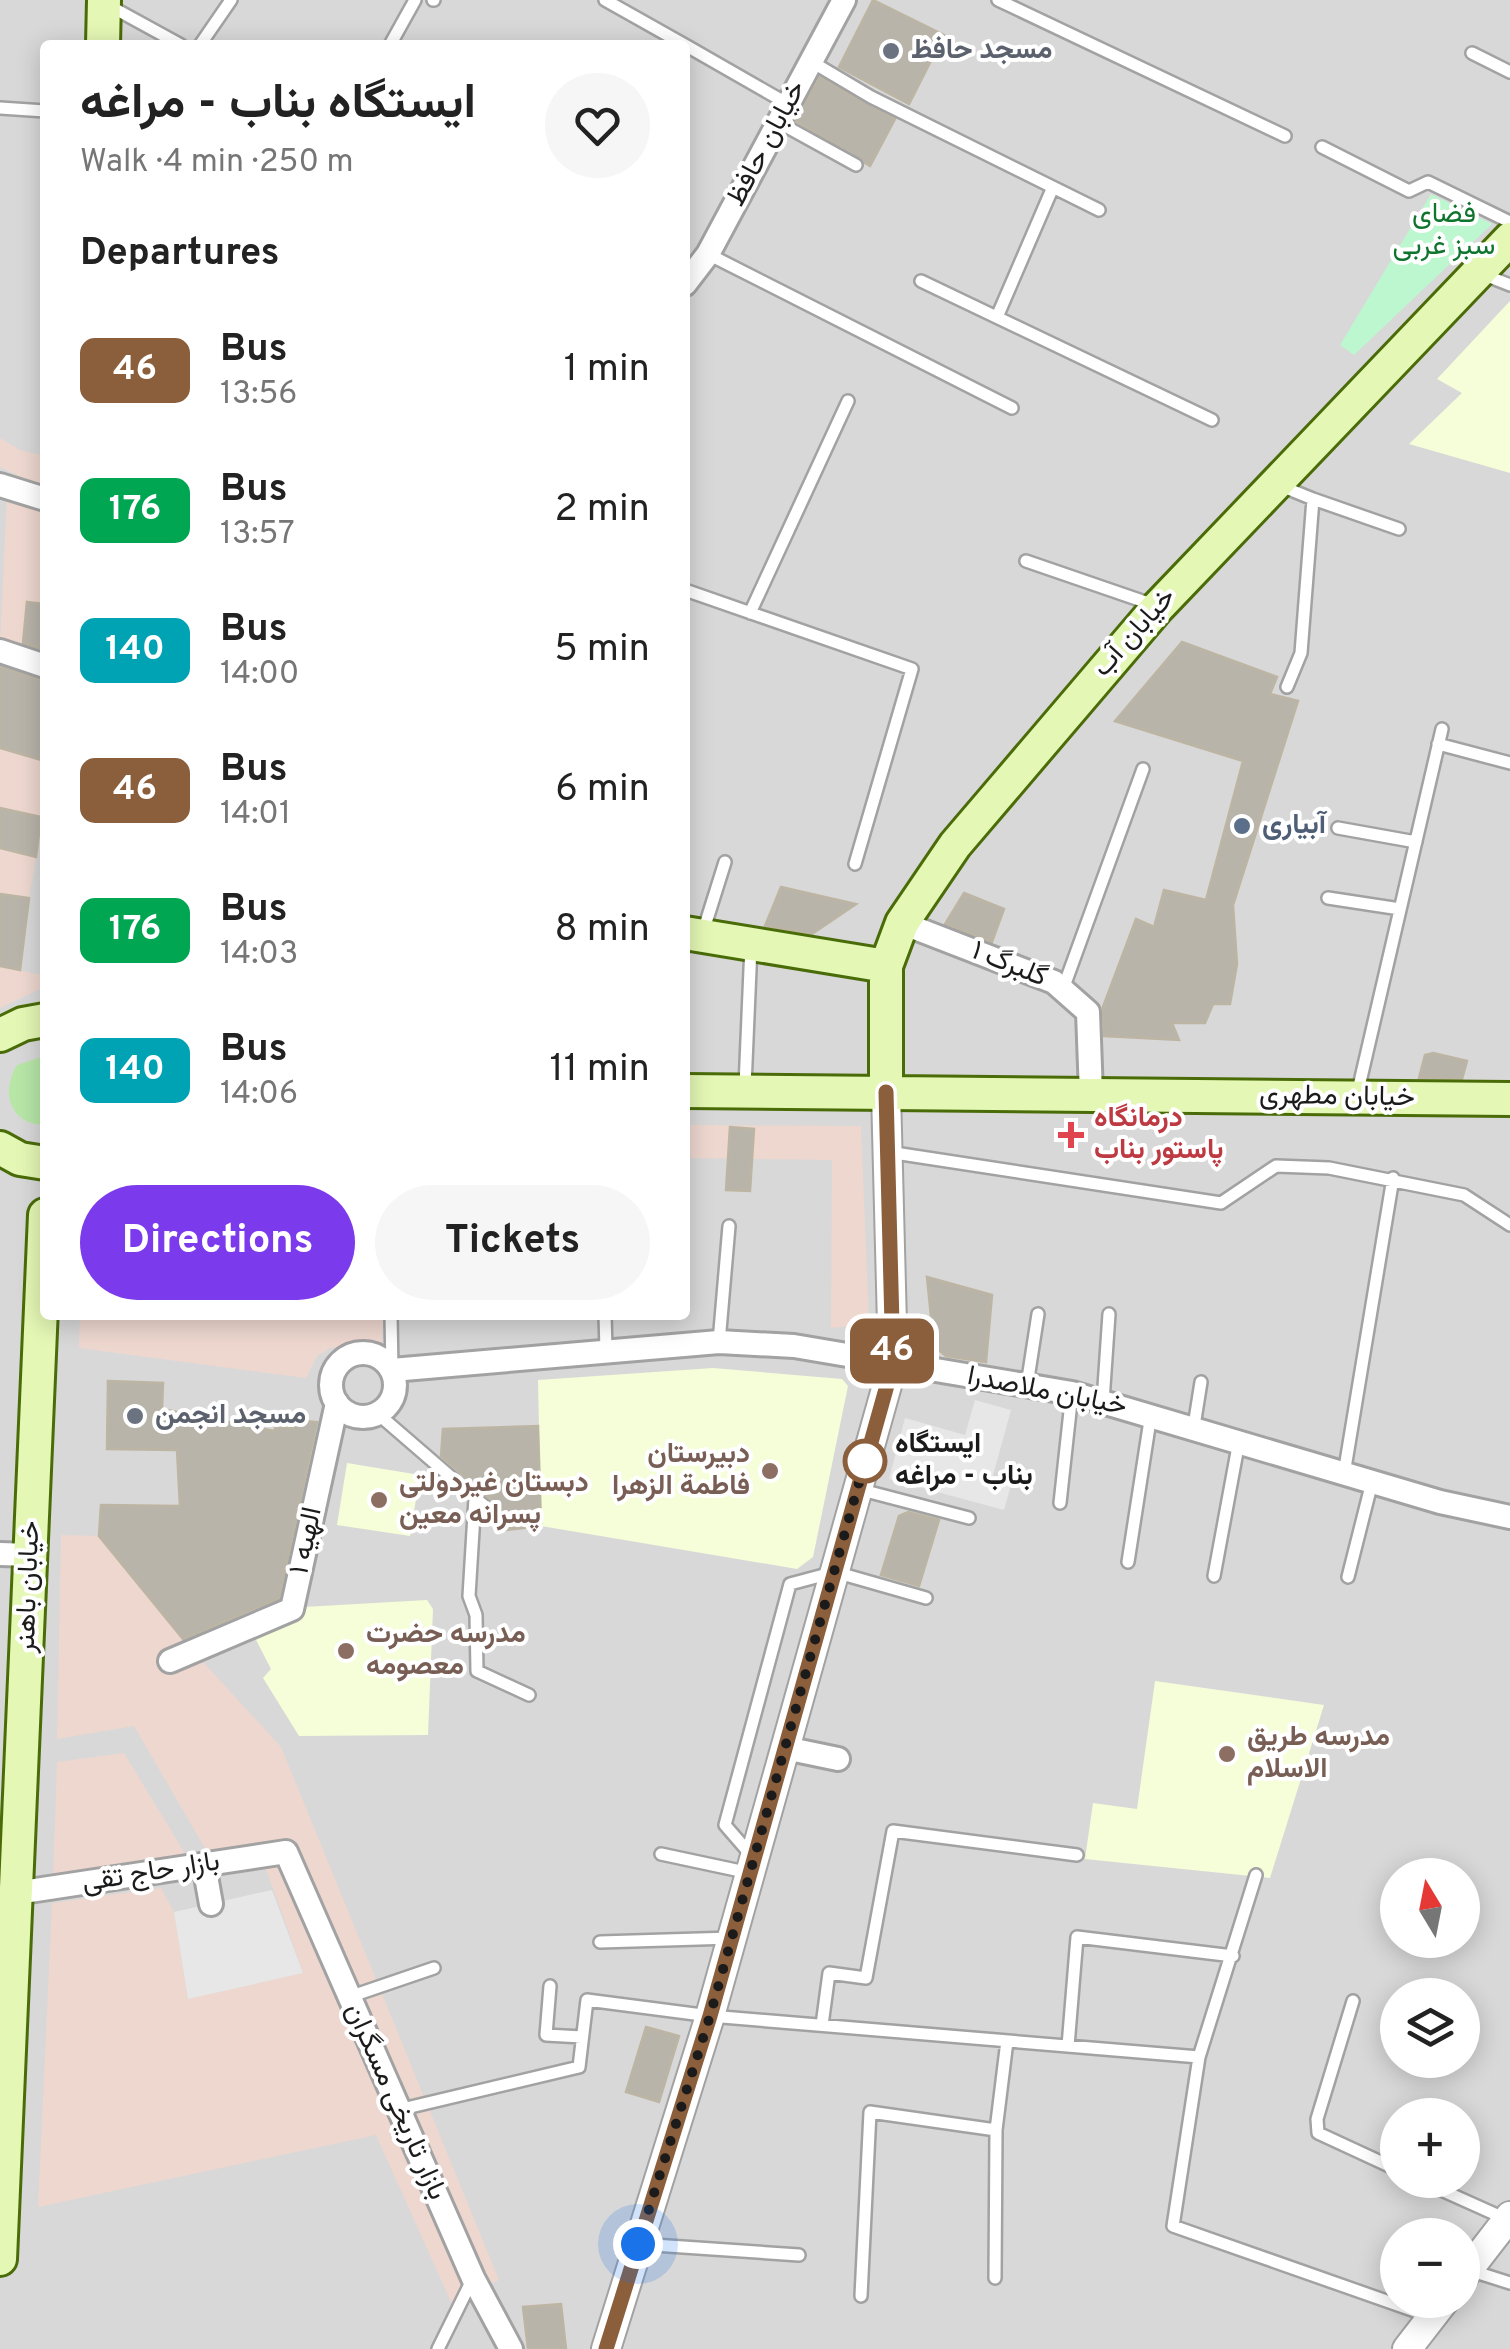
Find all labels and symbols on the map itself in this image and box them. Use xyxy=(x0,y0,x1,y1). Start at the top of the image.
place label: مسجد حافظ xyxy=(911,33,1053,69)
marker: مسجد حافظ xyxy=(880,40,902,62)
street label: خیابان حافظ xyxy=(719,75,815,213)
park label: فضای سبز غربی xyxy=(1393,197,1495,265)
street label: خیابان آب xyxy=(1085,581,1185,685)
place label: آبیاری xyxy=(1262,808,1328,844)
marker: آبیاری xyxy=(1231,815,1253,837)
street label: گلبرگ ۱ xyxy=(966,934,1052,996)
street label: خیابان مطهری xyxy=(1259,1078,1415,1116)
place label: درمانگاه پاستور بناب xyxy=(1094,1101,1224,1169)
marker: درمانگاه پاستور بناب xyxy=(1058,1122,1084,1148)
line badge: 46 xyxy=(847,1318,937,1384)
street label: خیابان ملاصدرا xyxy=(964,1359,1130,1425)
place label: مسجد انجمن xyxy=(155,1398,306,1434)
marker: مسجد انجمن xyxy=(124,1405,146,1427)
place label: ایستگاه بناب - مراغه xyxy=(895,1427,1033,1495)
place label: دبیرستان فاطمة الزهرا xyxy=(612,1437,750,1505)
marker: ایستگاه بناب - مراغه xyxy=(844,1440,886,1482)
marker: دبیرستان فاطمة الزهرا xyxy=(759,1460,781,1482)
place label: دبستان غیردولتی پسرانه معین xyxy=(399,1466,589,1534)
marker: دبستان غیردولتی پسرانه معین xyxy=(368,1489,390,1511)
street label: الهیه ۱ xyxy=(282,1504,332,1578)
street label: خیابان باهنر xyxy=(9,1520,49,1655)
place label: مدرسه حضرت معصومه xyxy=(366,1617,526,1685)
marker: مدرسه حضرت معصومه xyxy=(335,1640,357,1662)
place label: مدرسه طریق الاسلام xyxy=(1247,1720,1390,1788)
marker: مدرسه طریق الاسلام xyxy=(1216,1743,1238,1765)
street label: بازار حاج تقی xyxy=(80,1844,222,1902)
north arrow xyxy=(1380,1858,1480,1958)
street label: بازار تاریخی مسگران xyxy=(335,1998,455,2206)
your location xyxy=(613,2219,663,2269)

